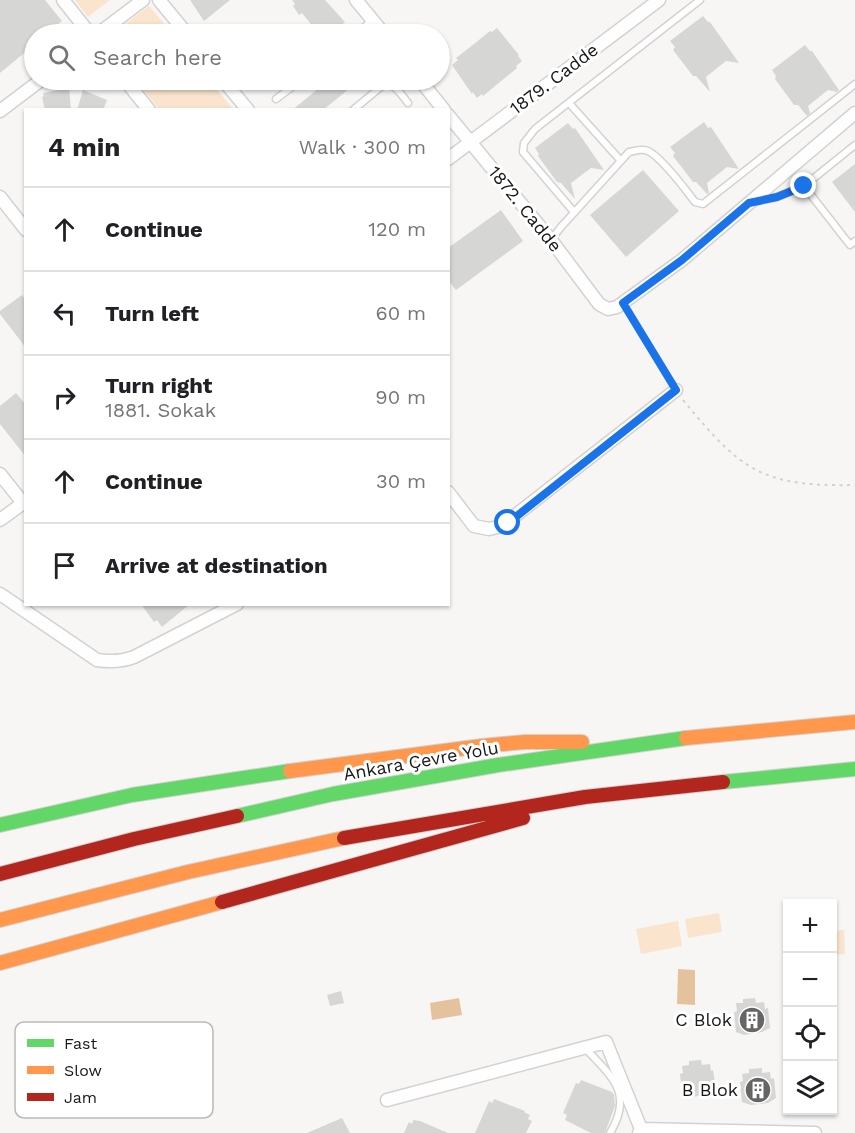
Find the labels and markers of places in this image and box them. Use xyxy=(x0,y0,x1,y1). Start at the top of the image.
building icon: C Blok xyxy=(737,1005,767,1035)
place label: C Blok xyxy=(675,1009,732,1030)
building icon: B Blok xyxy=(743,1075,773,1105)
place label: B Blok xyxy=(682,1079,738,1100)

